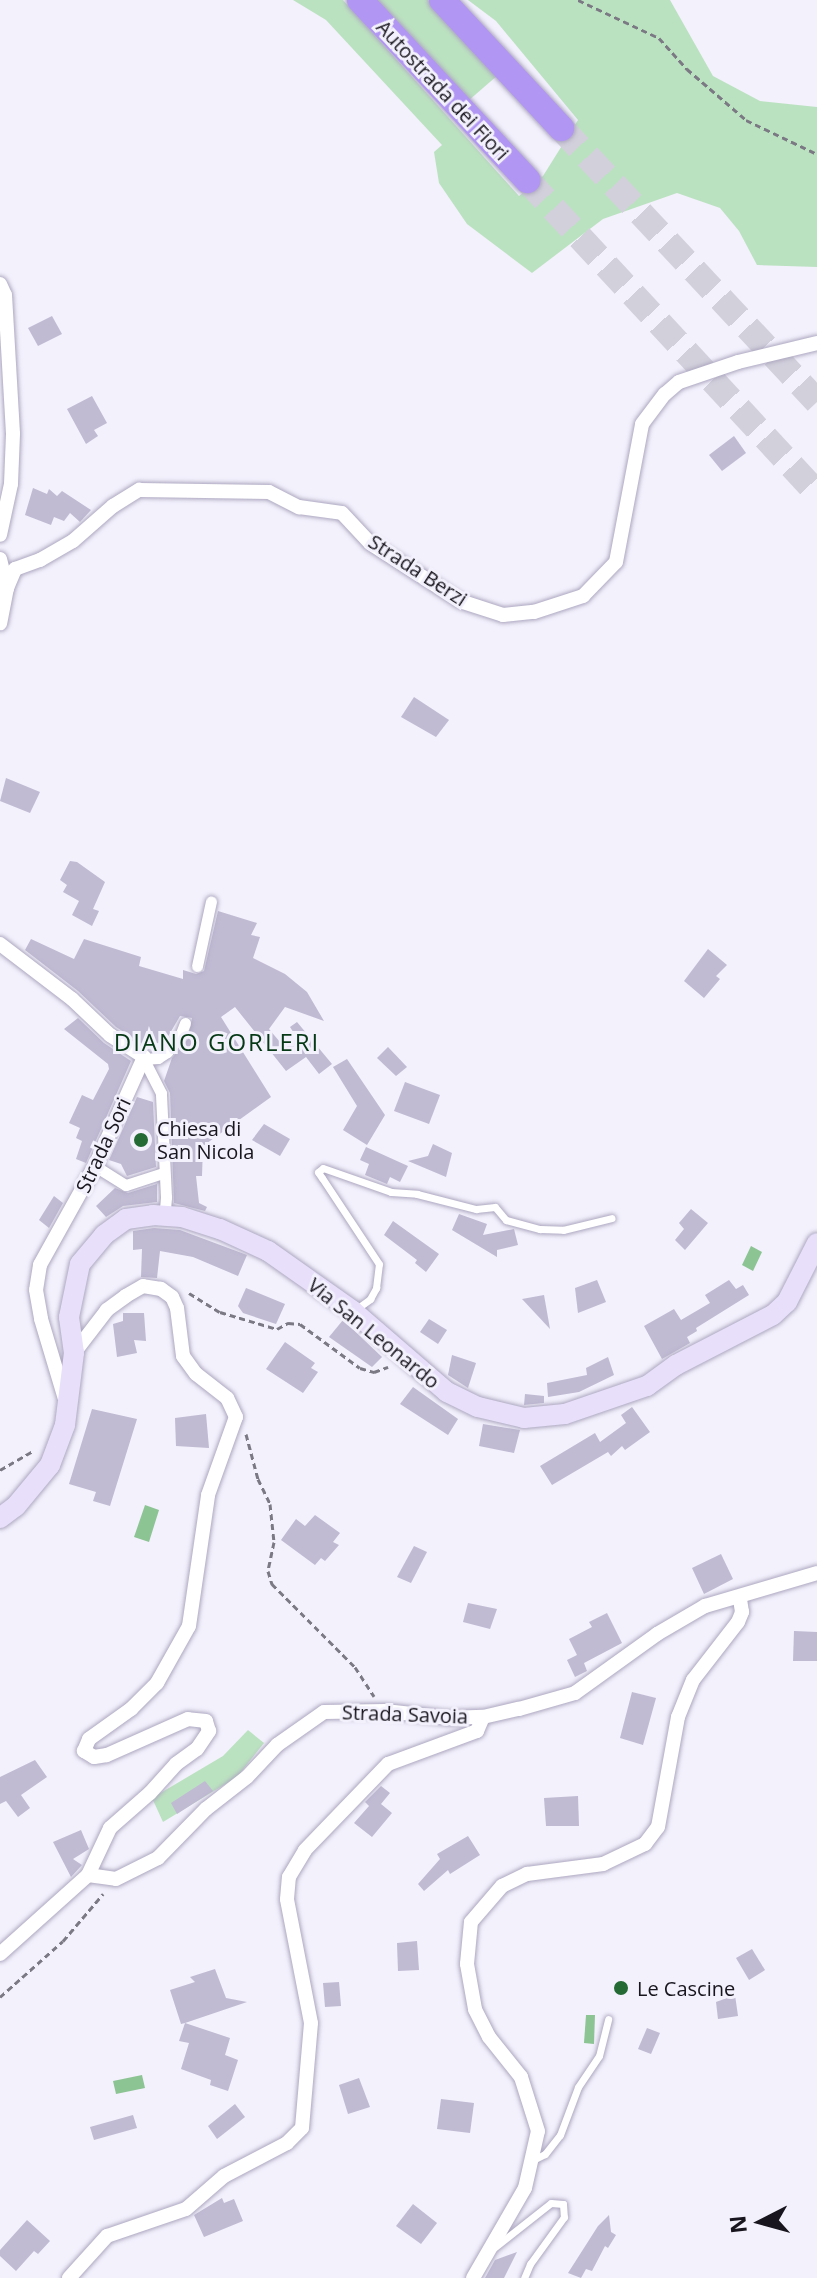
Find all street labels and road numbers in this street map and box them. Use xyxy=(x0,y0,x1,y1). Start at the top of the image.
street label: Autostrada dei Fiori xyxy=(372,15,514,165)
street label: Strada Berzi xyxy=(364,529,472,611)
street label: Strada Sori xyxy=(71,1094,135,1196)
street label: Via San Leonardo xyxy=(303,1273,445,1393)
street label: Strada Savoia xyxy=(342,1700,468,1728)

